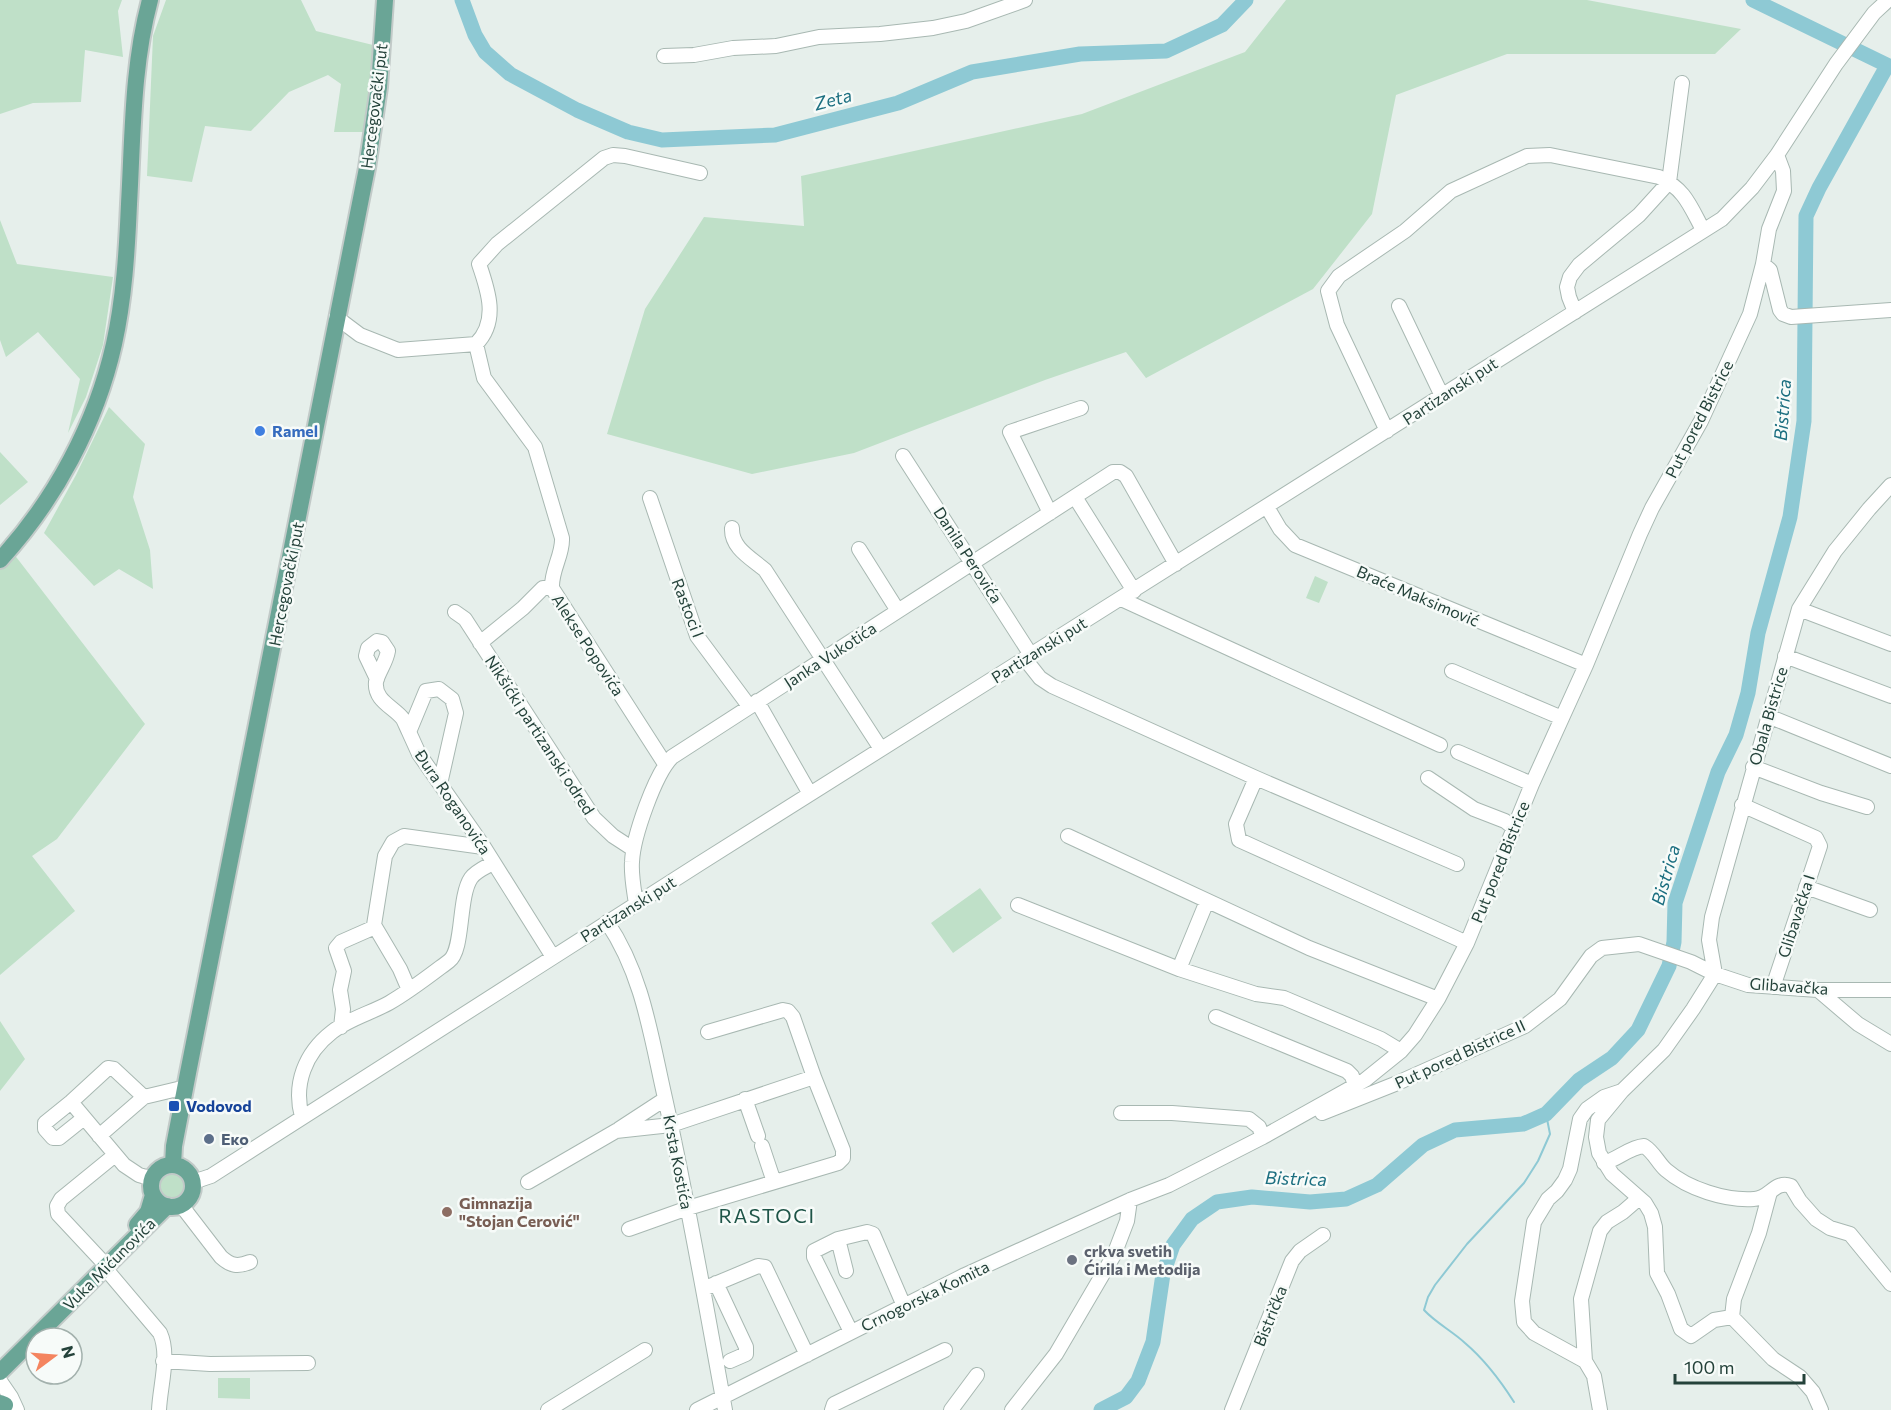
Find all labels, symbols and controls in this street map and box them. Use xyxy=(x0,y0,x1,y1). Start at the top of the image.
street label: Hercegovački put xyxy=(356,42,391,170)
water label: Zeta xyxy=(810,83,854,115)
street label: Partizanski put xyxy=(1399,353,1501,428)
street label: Put pored Bistrice xyxy=(1661,357,1736,481)
water label: Bistrica xyxy=(1769,378,1795,442)
place label: Ramel xyxy=(272,421,318,440)
marker: Ramel xyxy=(253,424,267,438)
street label: Danila Perovića xyxy=(930,503,1007,607)
street label: Hercegovački put xyxy=(264,520,307,647)
street label: Braće Maksimović xyxy=(1354,561,1482,630)
street label: Rastoci I xyxy=(669,576,708,640)
street label: Alekse Popovića xyxy=(548,590,628,699)
street label: Partizanski put xyxy=(987,612,1090,687)
street label: Janka Vukotića xyxy=(780,618,879,691)
street label: Nikšićki partizanski odred xyxy=(482,652,599,818)
street label: Obala Bistrice xyxy=(1744,664,1791,767)
street label: Đura Roganovića xyxy=(411,745,495,858)
street label: Put pored Bistrice xyxy=(1466,798,1533,925)
water label: Bistrica xyxy=(1646,842,1684,908)
street label: Partizanski put xyxy=(576,871,679,946)
street label: Glibavačka I xyxy=(1773,872,1818,960)
street label: Glibavačka xyxy=(1749,973,1829,998)
street label: Put pored Bistrice II xyxy=(1392,1015,1528,1092)
place label: Vodovod xyxy=(186,1096,252,1115)
marker: Vodovod xyxy=(167,1099,181,1113)
street label: Krsta Kostića xyxy=(660,1113,697,1211)
place label: Еко xyxy=(221,1129,249,1148)
marker: Еко xyxy=(202,1132,216,1146)
water label: Bistrica xyxy=(1265,1166,1327,1190)
place label: Gimnazija "Stojan Cerović" xyxy=(459,1193,580,1230)
district label: RASTOCI xyxy=(719,1203,816,1227)
marker: Gimnazija "Stojan Cerović" xyxy=(440,1205,454,1219)
street label: Vuka Mićunovića xyxy=(59,1214,159,1314)
place label: crkva svetih Ćirila i Metodija xyxy=(1084,1241,1200,1278)
marker: crkva svetih Ćirila i Metodija xyxy=(1065,1253,1079,1267)
street label: Crnogorska Komita xyxy=(858,1256,992,1335)
street label: Bistrička xyxy=(1249,1283,1290,1349)
north arrow xyxy=(24,1326,84,1386)
text: N xyxy=(58,1343,80,1360)
scale bar xyxy=(1675,1347,1804,1385)
text: 100 m xyxy=(1684,1356,1734,1378)

